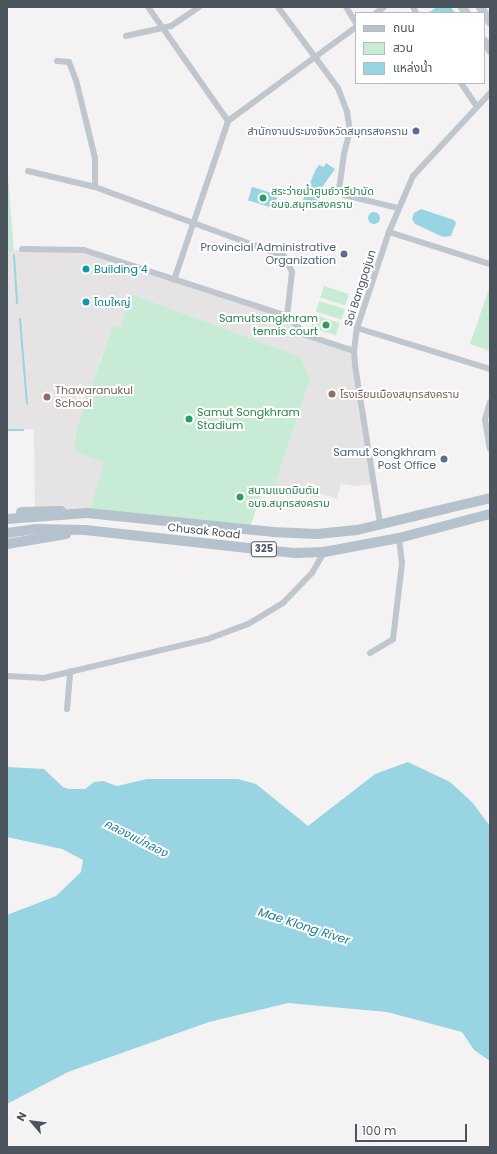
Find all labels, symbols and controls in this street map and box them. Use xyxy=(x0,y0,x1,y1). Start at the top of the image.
legend xyxy=(355,12,485,84)
text: ถนน xyxy=(393,19,415,36)
text: สวน xyxy=(393,39,413,56)
text: แหล่งน้ำ xyxy=(393,59,432,76)
place label: สำนักงานประมงจังหวัดสมุทรสงคราม xyxy=(247,124,408,138)
marker: สำนักงานประมงจังหวัดสมุทรสงคราม xyxy=(411,126,421,136)
place label: สระว่ายน้ำศูนย์วารีบำบัด อบจ.สมุทรสงคราม xyxy=(271,185,374,211)
marker: สระว่ายน้ำศูนย์วารีบำบัด อบจ.สมุทรสงคราม xyxy=(258,193,268,203)
place label: Provincial Administrative Organization xyxy=(200,241,336,267)
street label: Soi Bangpajun xyxy=(341,248,379,328)
marker: Provincial Administrative Organization xyxy=(339,249,349,259)
place label: Building 4 xyxy=(94,262,148,276)
marker: Building 4 xyxy=(81,264,91,274)
place label: โดมใหญ่ xyxy=(94,295,130,309)
marker: โดมใหญ่ xyxy=(81,297,91,307)
place label: Samutsongkhram tennis court xyxy=(219,312,318,338)
marker: Samutsongkhram tennis court xyxy=(321,320,331,330)
place label: Thawaranukul School xyxy=(55,384,133,410)
place label: โรงเรียนเมืองสมุทรสงคราม xyxy=(340,387,459,401)
marker: โรงเรียนเมืองสมุทรสงคราม xyxy=(327,389,337,399)
marker: Thawaranukul School xyxy=(42,392,52,402)
place label: Samut Songkhram Stadium xyxy=(197,406,300,432)
marker: Samut Songkhram Stadium xyxy=(184,414,194,424)
place label: Samut Songkhram Post Office xyxy=(333,446,436,472)
marker: Samut Songkhram Post Office xyxy=(439,454,449,464)
place label: สนามแบดมินตัน อบจ.สมุทรสงคราม xyxy=(248,484,330,510)
marker: สนามแบดมินตัน อบจ.สมุทรสงคราม xyxy=(235,492,245,502)
street label: Chusak Road xyxy=(167,521,241,541)
road number: 325 xyxy=(250,541,278,557)
water label: คลองแม่กลอง xyxy=(102,816,170,860)
water label: Mae Klong River xyxy=(256,904,352,948)
north arrow xyxy=(12,1102,52,1142)
text: N xyxy=(12,1109,30,1124)
scale bar xyxy=(357,1116,469,1142)
text: 100 m xyxy=(362,1122,396,1139)

